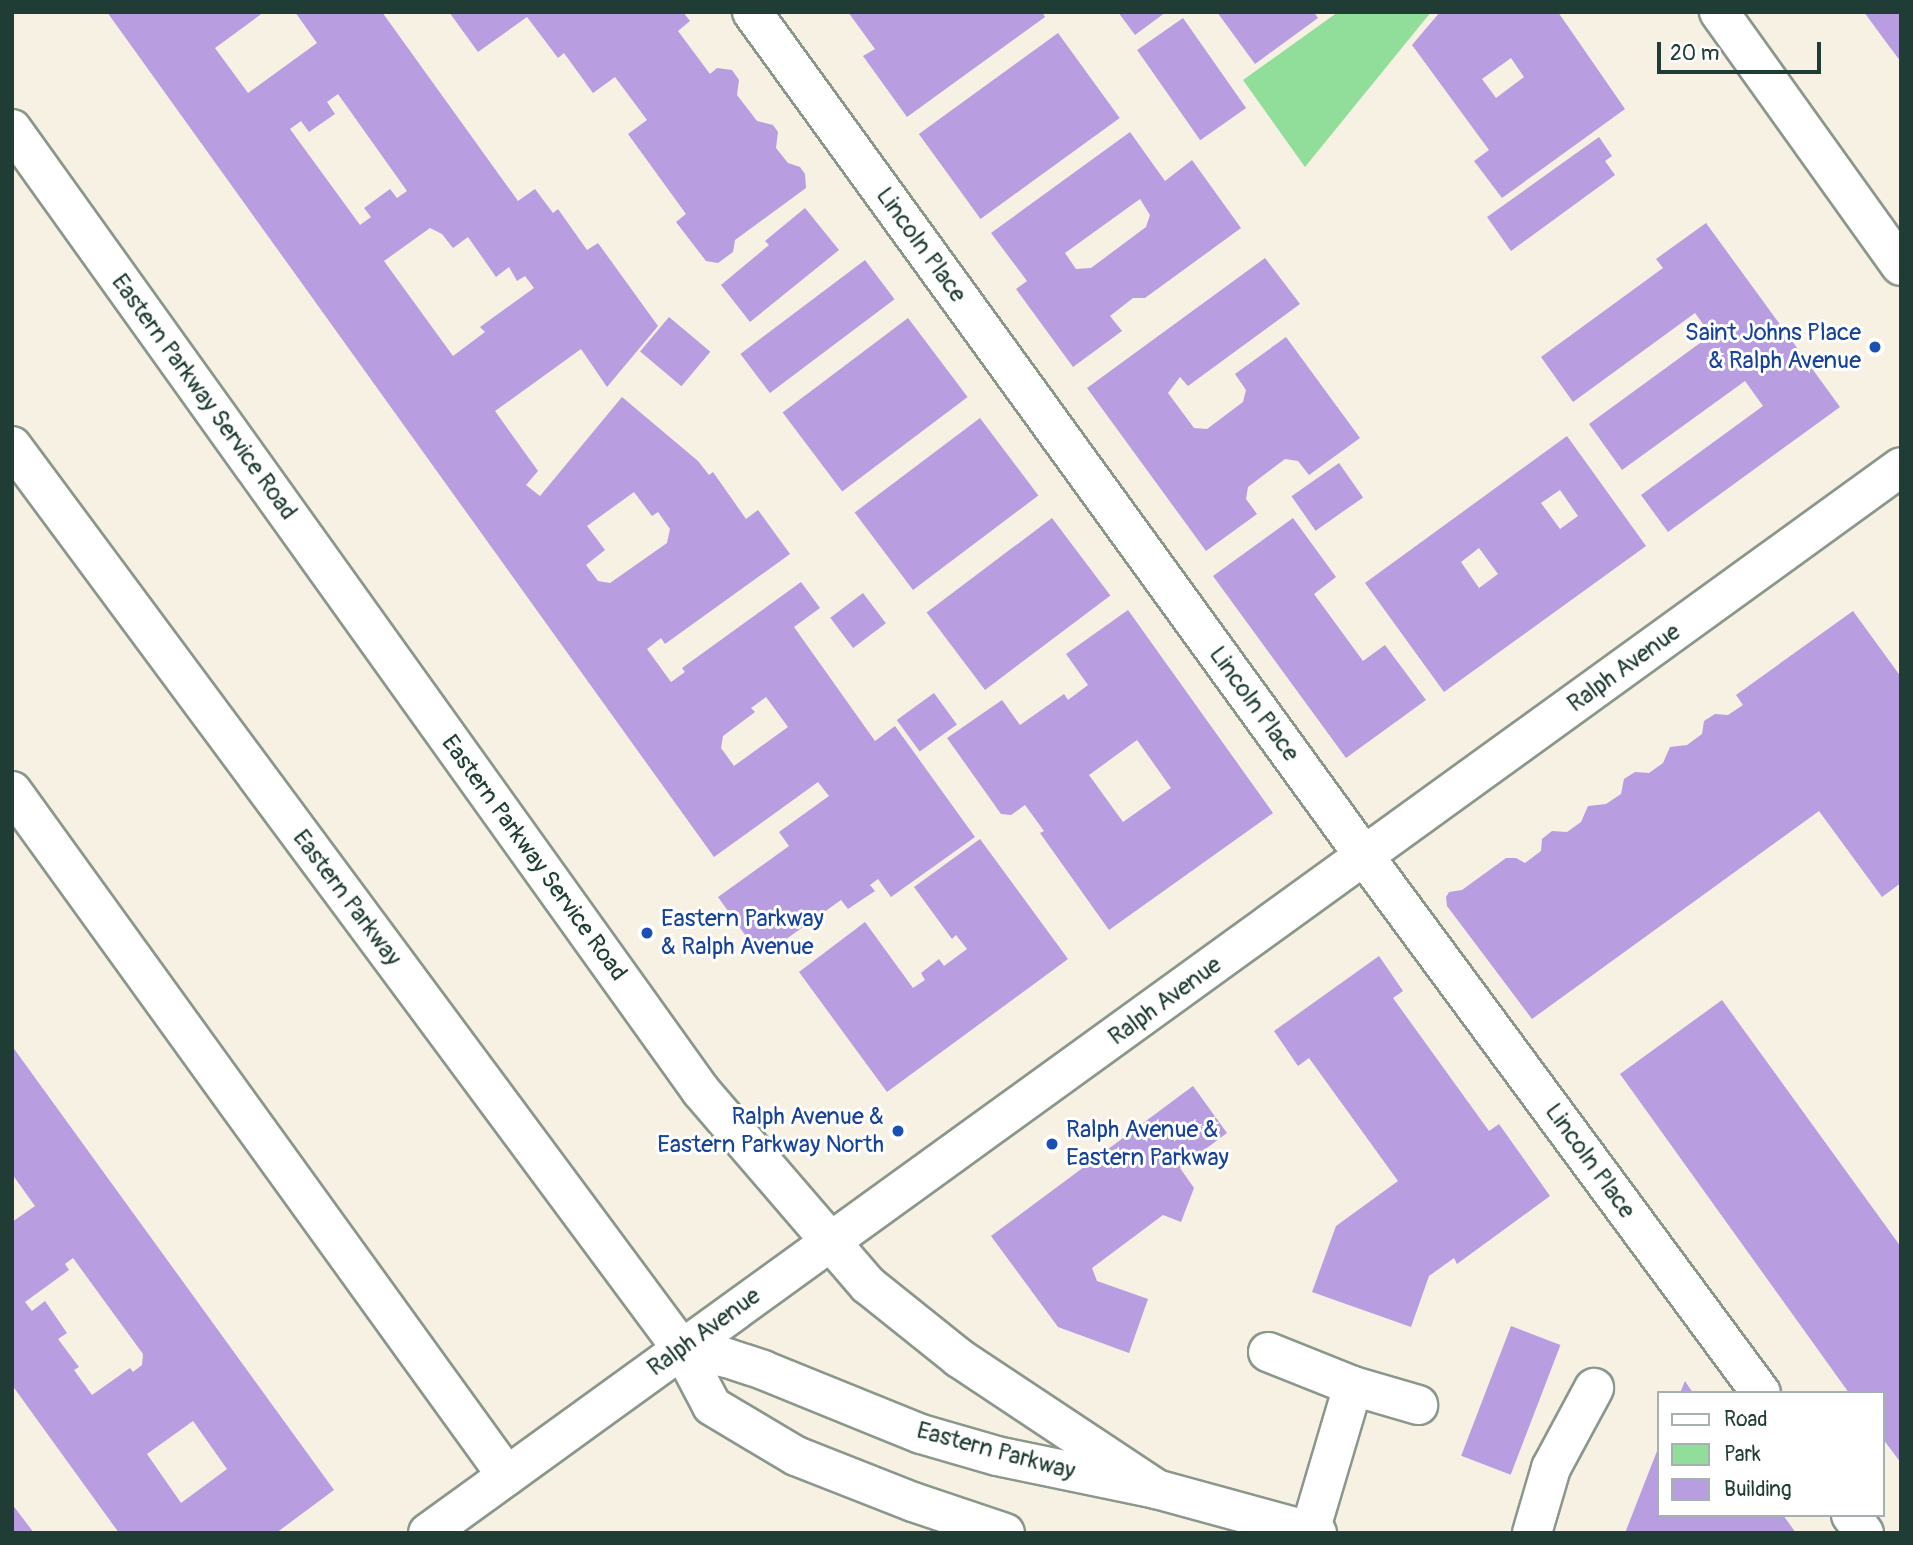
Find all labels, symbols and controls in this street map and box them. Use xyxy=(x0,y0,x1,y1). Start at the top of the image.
scale bar xyxy=(1661,28,1826,72)
text: 20 m xyxy=(1670,40,1719,67)
street label: Lincoln Place xyxy=(870,182,972,308)
street label: Eastern Parkway Service Road xyxy=(105,269,303,525)
place label: Saint Johns Place & Ralph Avenue xyxy=(1685,319,1861,375)
marker: Saint Johns Place & Ralph Avenue xyxy=(1867,339,1883,355)
street label: Ralph Avenue xyxy=(1562,617,1686,719)
street label: Lincoln Place xyxy=(1203,641,1305,767)
street label: Eastern Parkway Service Road xyxy=(435,730,633,986)
street label: Eastern Parkway xyxy=(286,824,408,972)
place label: Eastern Parkway & Ralph Avenue xyxy=(661,905,824,961)
marker: Eastern Parkway & Ralph Avenue xyxy=(639,925,655,941)
street label: Ralph Avenue xyxy=(1103,950,1227,1052)
street label: Lincoln Place xyxy=(1539,1098,1641,1224)
place label: Ralph Avenue & Eastern Parkway North xyxy=(657,1103,884,1159)
place label: Ralph Avenue & Eastern Parkway xyxy=(1066,1116,1229,1172)
marker: Ralph Avenue & Eastern Parkway North xyxy=(890,1123,906,1139)
marker: Ralph Avenue & Eastern Parkway xyxy=(1044,1136,1060,1152)
street label: Ralph Avenue xyxy=(642,1281,766,1383)
legend xyxy=(1658,1391,1885,1517)
text: Road xyxy=(1724,1406,1768,1433)
street label: Eastern Parkway xyxy=(914,1416,1078,1486)
text: Park xyxy=(1724,1441,1761,1468)
text: Building xyxy=(1724,1476,1791,1503)

